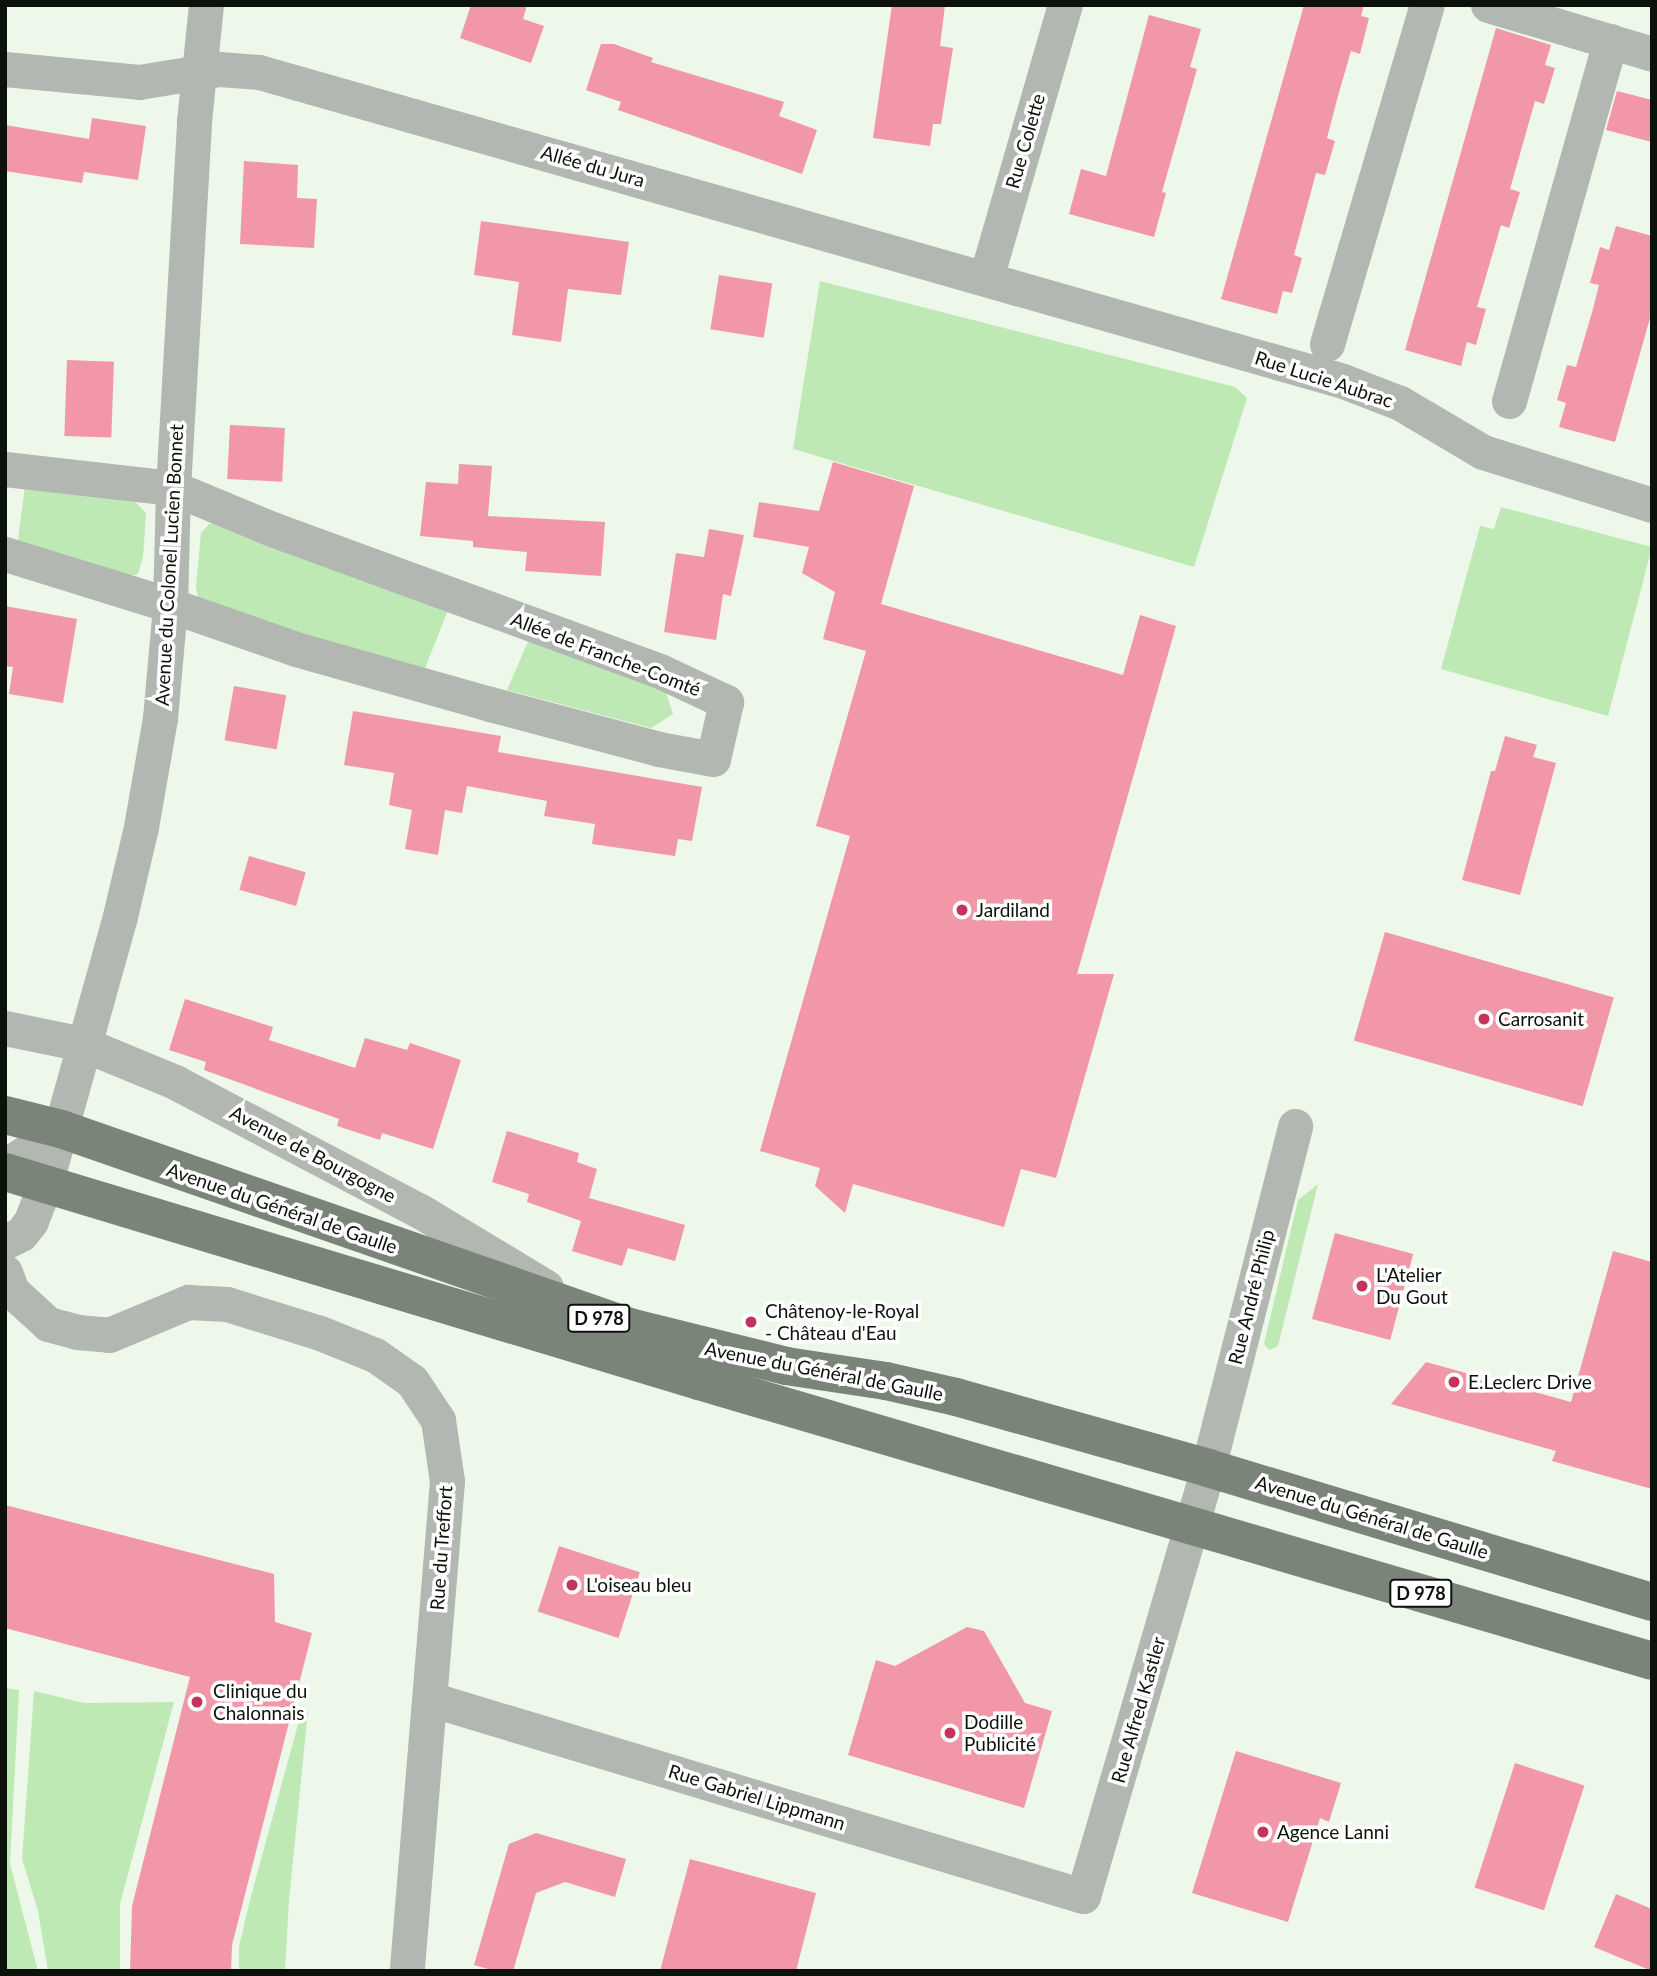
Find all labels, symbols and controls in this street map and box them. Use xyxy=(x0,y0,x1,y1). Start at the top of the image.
street label: Rue Colette xyxy=(1001,91,1049,191)
street label: Allée du Jura xyxy=(538,140,648,192)
street label: Rue Lucie Aubrac xyxy=(1252,346,1396,412)
street label: Avenue du Colonel Lucien Bonnet xyxy=(150,423,188,707)
street label: Allée de Franche-Comté xyxy=(508,607,704,701)
place label: Jardiland xyxy=(976,899,1050,921)
marker: Jardiland xyxy=(954,902,970,918)
place label: Carrosanit xyxy=(1498,1008,1584,1030)
marker: Carrosanit xyxy=(1476,1011,1492,1027)
street label: Avenue de Bourgogne xyxy=(226,1101,400,1207)
street label: Avenue du Général de Gaulle xyxy=(164,1158,400,1258)
street label: Rue André Philip xyxy=(1223,1227,1279,1367)
place label: L'Atelier Du Gout xyxy=(1376,1264,1448,1308)
marker: L'Atelier Du Gout xyxy=(1354,1278,1370,1294)
place label: Châtenoy-le-Royal - Château d'Eau xyxy=(765,1300,919,1344)
road number: D 978 xyxy=(566,1303,632,1332)
marker: Châtenoy-le-Royal - Château d'Eau xyxy=(743,1314,759,1330)
street label: Avenue du Général de Gaulle xyxy=(703,1337,945,1405)
place label: E.Leclerc Drive xyxy=(1468,1371,1592,1393)
marker: E.Leclerc Drive xyxy=(1446,1374,1462,1390)
street label: Avenue du Général de Gaulle xyxy=(1253,1471,1491,1563)
street label: Rue du Treffort xyxy=(425,1485,457,1611)
place label: L'oiseau bleu xyxy=(586,1574,692,1596)
marker: L'oiseau bleu xyxy=(564,1577,580,1593)
road number: D 978 xyxy=(1388,1578,1454,1608)
street label: Rue Alfred Kastler xyxy=(1106,1634,1170,1786)
place label: Clinique du Chalonnais xyxy=(213,1680,307,1724)
marker: Clinique du Chalonnais xyxy=(187,1692,207,1712)
place label: Dodille Publicité xyxy=(964,1711,1036,1755)
marker: Dodille Publicité xyxy=(942,1725,958,1741)
street label: Rue Gabriel Lippmann xyxy=(666,1759,848,1835)
place label: Agence Lanni xyxy=(1277,1821,1389,1843)
marker: Agence Lanni xyxy=(1255,1824,1271,1840)

